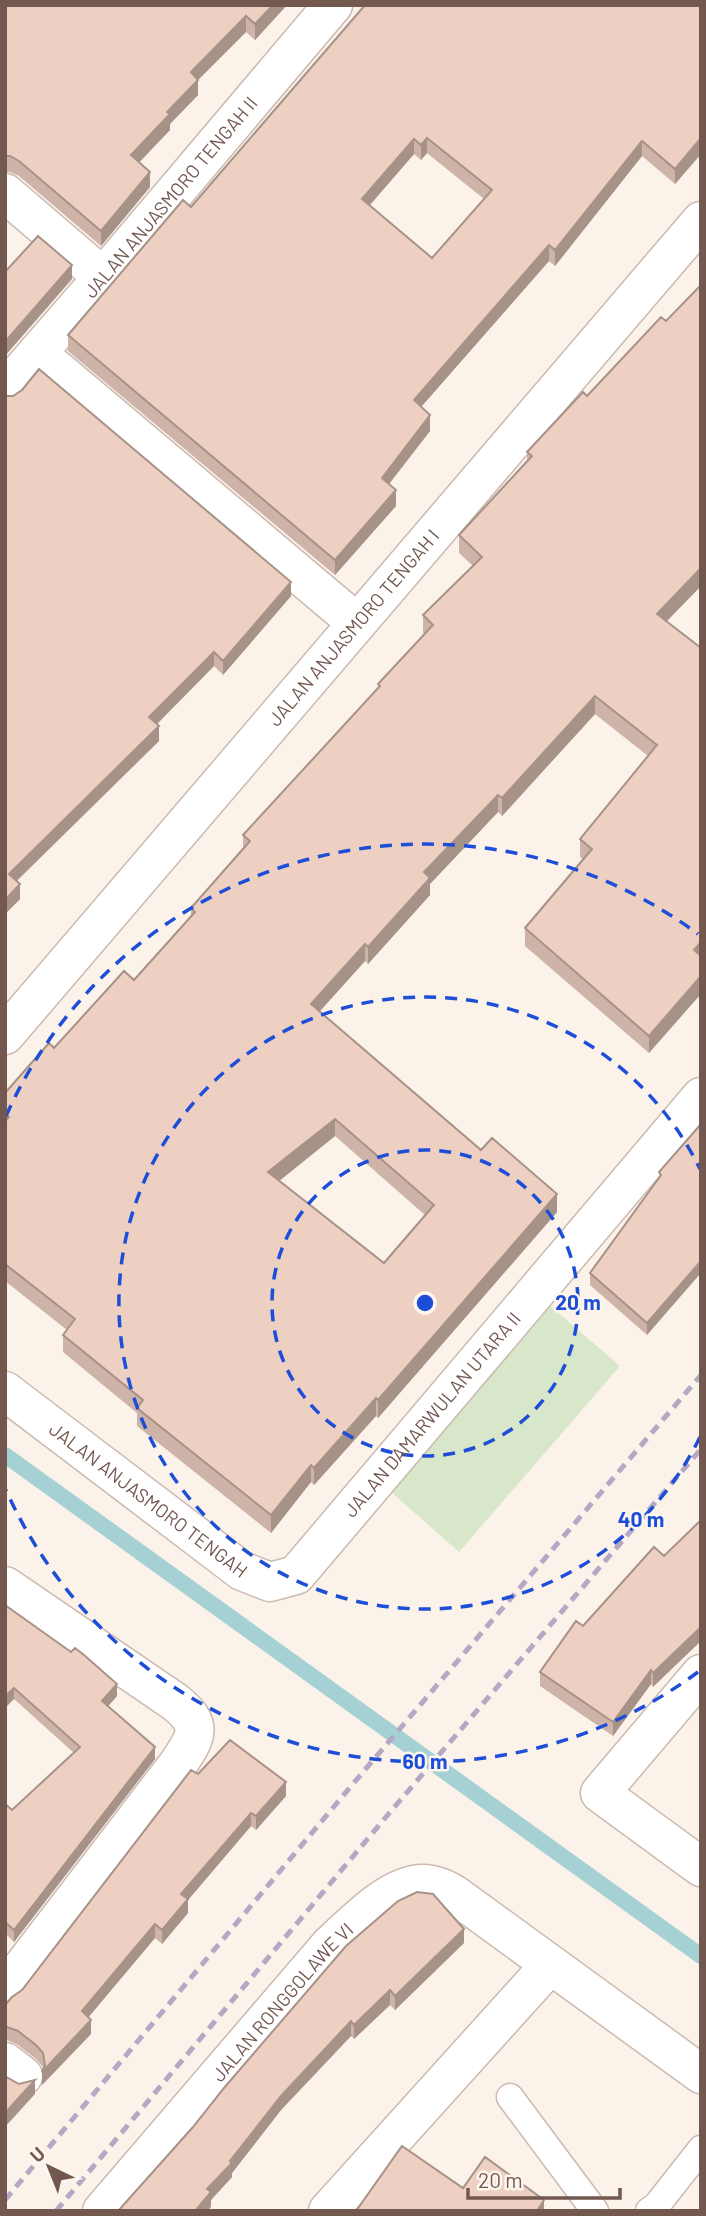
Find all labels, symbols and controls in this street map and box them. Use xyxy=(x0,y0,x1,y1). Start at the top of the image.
street label: JALAN ANJASMORO TENGAH II xyxy=(78,92,262,302)
street label: JALAN ANJASMORO TENGAH I xyxy=(262,524,443,730)
text: 20 m xyxy=(555,1289,601,1314)
centre of rings xyxy=(413,1291,437,1315)
street label: JALAN DAMARWULAN UTARA II xyxy=(338,1307,525,1521)
street label: JALAN ANJASMORO TENGAH xyxy=(45,1417,252,1582)
text: 40 m xyxy=(618,1506,664,1531)
text: 60 m xyxy=(403,1748,447,1773)
street label: JALAN RONGGOLAWE VI xyxy=(206,1917,358,2086)
north arrow xyxy=(14,2132,84,2202)
text: U xyxy=(25,2142,49,2167)
scale bar xyxy=(468,2156,620,2200)
text: 20 m xyxy=(478,2167,523,2192)

